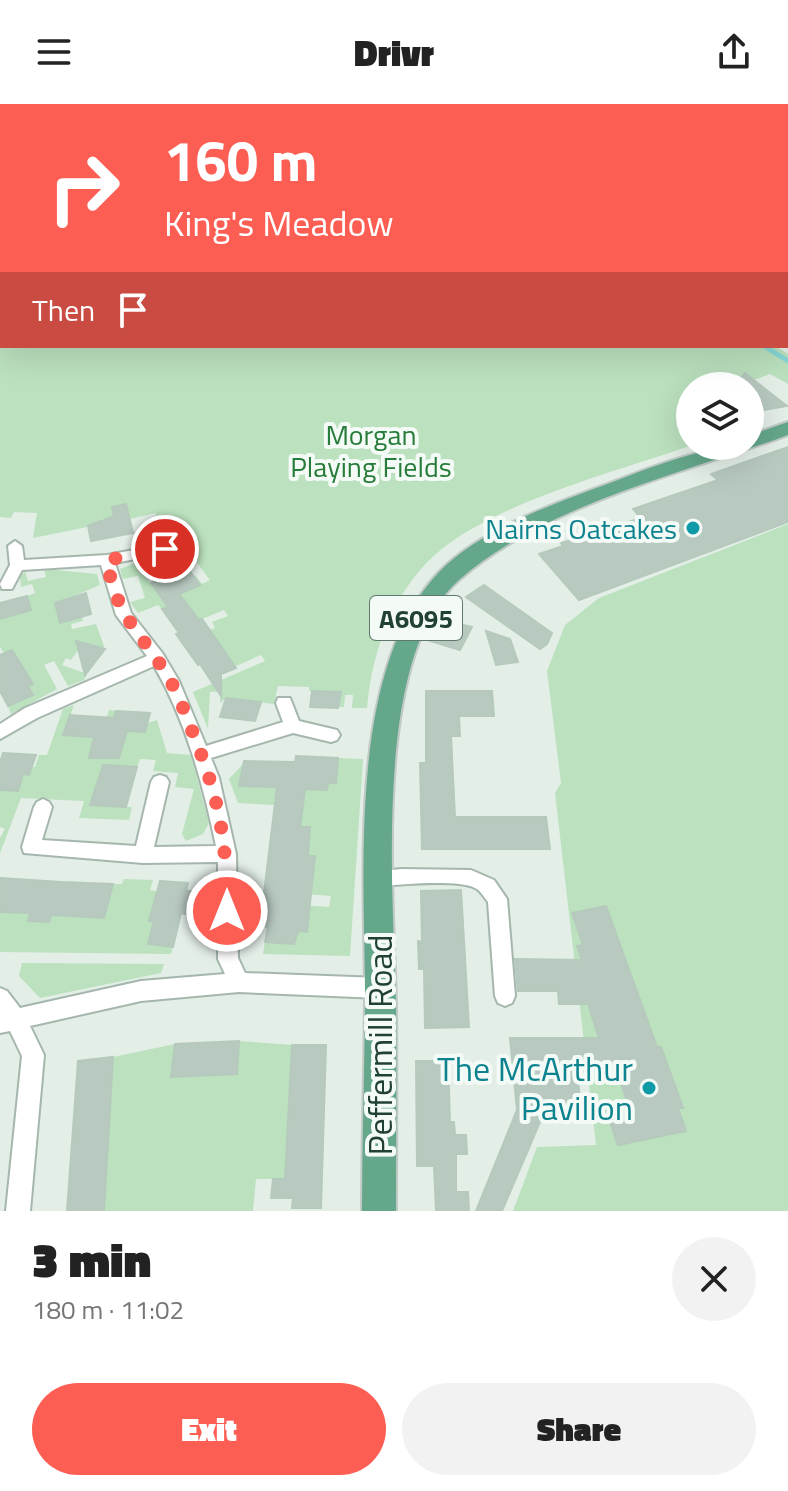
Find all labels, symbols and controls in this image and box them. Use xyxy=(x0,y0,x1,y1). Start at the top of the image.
text: Drivr xyxy=(354,25,434,80)
icon: menu xyxy=(32,30,76,74)
icon: share xyxy=(712,30,756,74)
text: 160 m xyxy=(164,118,317,203)
icon: right xyxy=(32,136,136,240)
text: King's Meadow xyxy=(164,195,394,250)
text: Then xyxy=(32,287,95,333)
icon: arrive xyxy=(111,288,155,332)
map controls xyxy=(676,372,764,460)
button: layers xyxy=(676,372,764,460)
park label: Morgan Playing Fields xyxy=(290,413,452,488)
place label: Nairns Oatcakes xyxy=(485,507,677,550)
pin xyxy=(131,515,199,583)
marker: Nairns Oatcakes xyxy=(684,519,702,537)
icon: arrive xyxy=(143,527,187,571)
road number: A6095 xyxy=(370,596,462,640)
position arrow xyxy=(185,869,269,953)
street label: Peffermill Road xyxy=(353,935,405,1156)
place label: The McArthur Pavilion xyxy=(437,1042,633,1133)
marker: The McArthur Pavilion xyxy=(640,1079,658,1097)
text: 3 min xyxy=(32,1223,151,1296)
button: close xyxy=(672,1237,756,1321)
text: 180 m · 11:02 xyxy=(32,1290,184,1329)
button: Exit xyxy=(32,1383,386,1475)
button: Share xyxy=(402,1383,756,1475)

